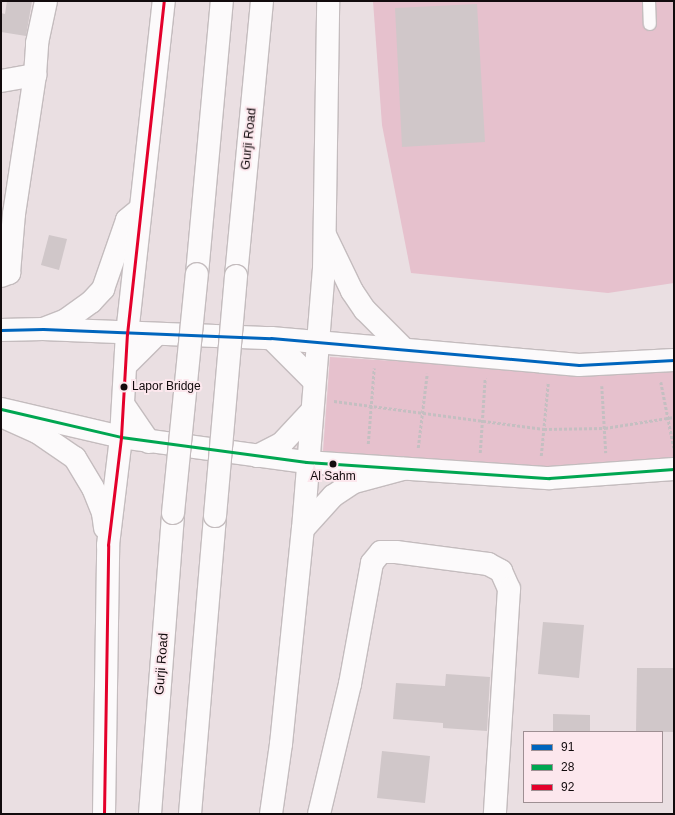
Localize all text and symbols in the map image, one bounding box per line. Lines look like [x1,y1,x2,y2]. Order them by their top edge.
street label: Gurji Road [238,107,260,171]
place label: Lapor Bridge [132,380,201,394]
marker: Lapor Bridge [119,382,129,392]
marker: Al Sahm [328,459,338,469]
place label: Al Sahm [310,470,356,484]
street label: Gurji Road [152,632,172,696]
legend [523,731,663,803]
text: 91 [561,740,574,754]
text: 28 [561,760,574,774]
text: 92 [561,780,574,794]

